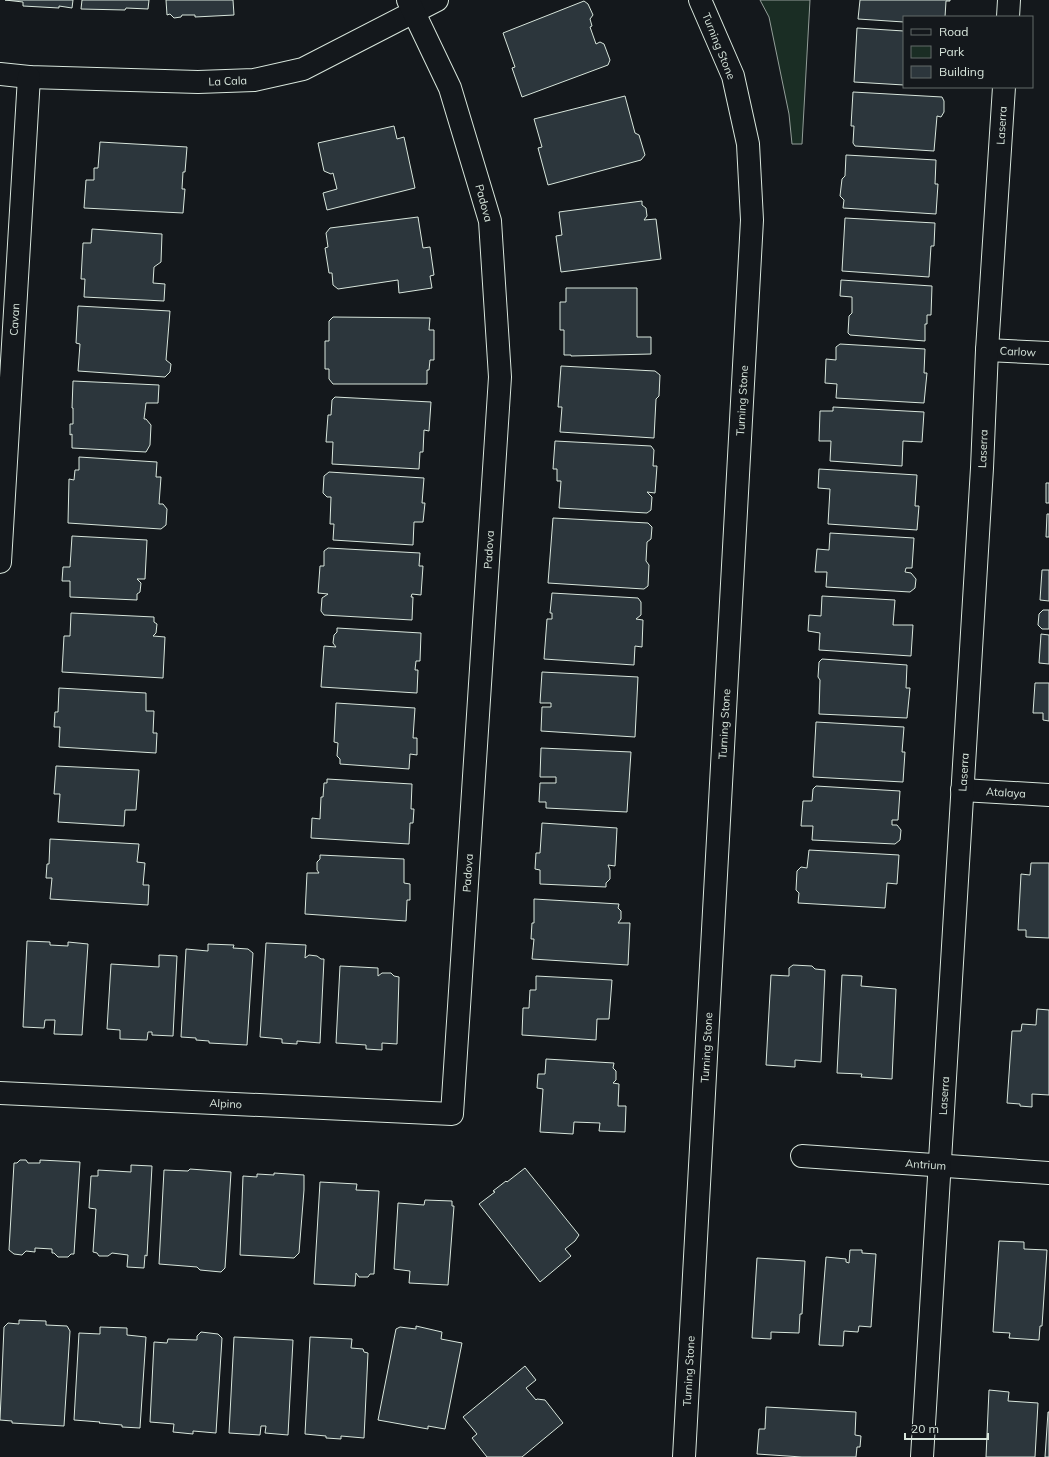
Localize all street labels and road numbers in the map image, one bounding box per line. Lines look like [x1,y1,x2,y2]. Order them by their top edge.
street label: Turning Stone [699,11,739,81]
street label: La Cala [208,73,247,89]
street label: Laserra [993,106,1010,145]
street label: Padova [472,183,496,223]
street label: Cavan [7,303,22,336]
street label: Carlow [999,344,1037,359]
street label: Turning Stone [733,365,751,436]
street label: Laserra [975,429,991,468]
street label: Padova [481,530,497,569]
street label: Turning Stone [715,688,733,760]
street label: Laserra [955,753,972,792]
street label: Atalaya [986,784,1026,801]
street label: Padova [459,853,476,893]
street label: Turning Stone [698,1012,715,1083]
street label: Laserra [936,1076,952,1115]
street label: Alpino [209,1096,242,1111]
street label: Antrium [905,1156,947,1173]
street label: Turning Stone [680,1335,698,1407]

